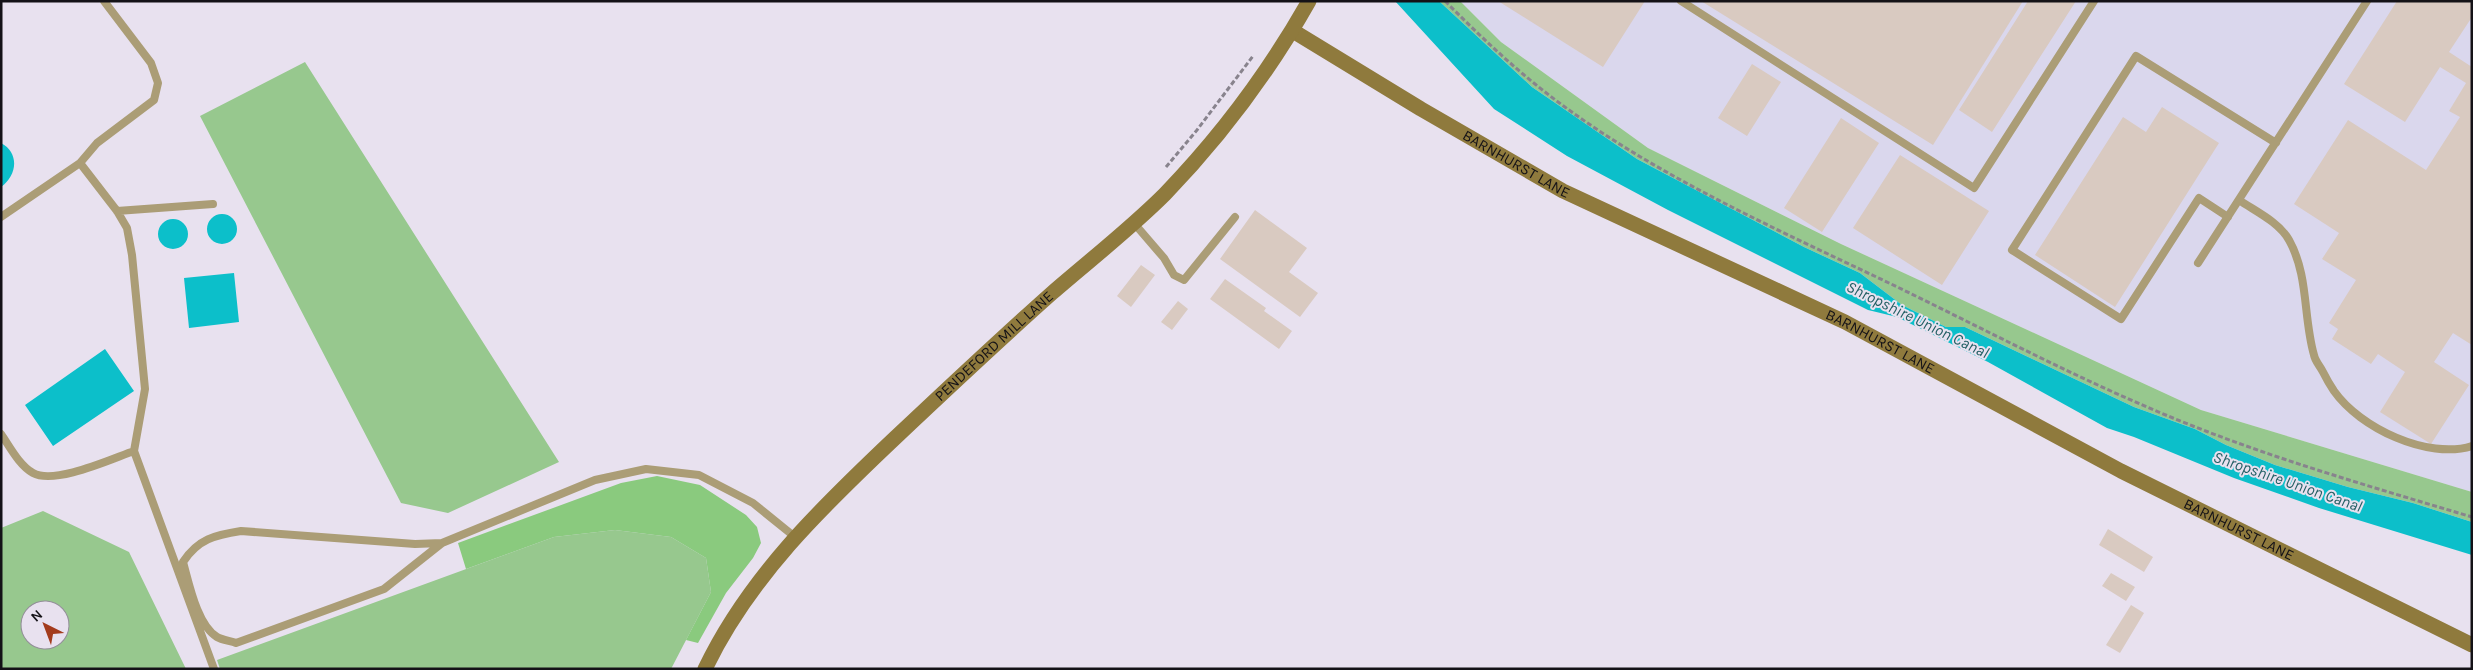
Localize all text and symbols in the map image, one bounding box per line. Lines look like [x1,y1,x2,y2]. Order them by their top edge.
street label: BARNHURST LANE [1459,126,1573,202]
water label: Shropshire Union Canal [1843,277,1992,362]
street label: PENDEFORD MILL LANE [931,287,1057,405]
street label: BARNHURST LANE [1823,305,1938,378]
water label: Shropshire Union Canal [2211,447,2365,516]
street label: BARNHURST LANE [2181,495,2297,564]
north arrow [20,600,70,650]
text: N [27,606,46,625]

